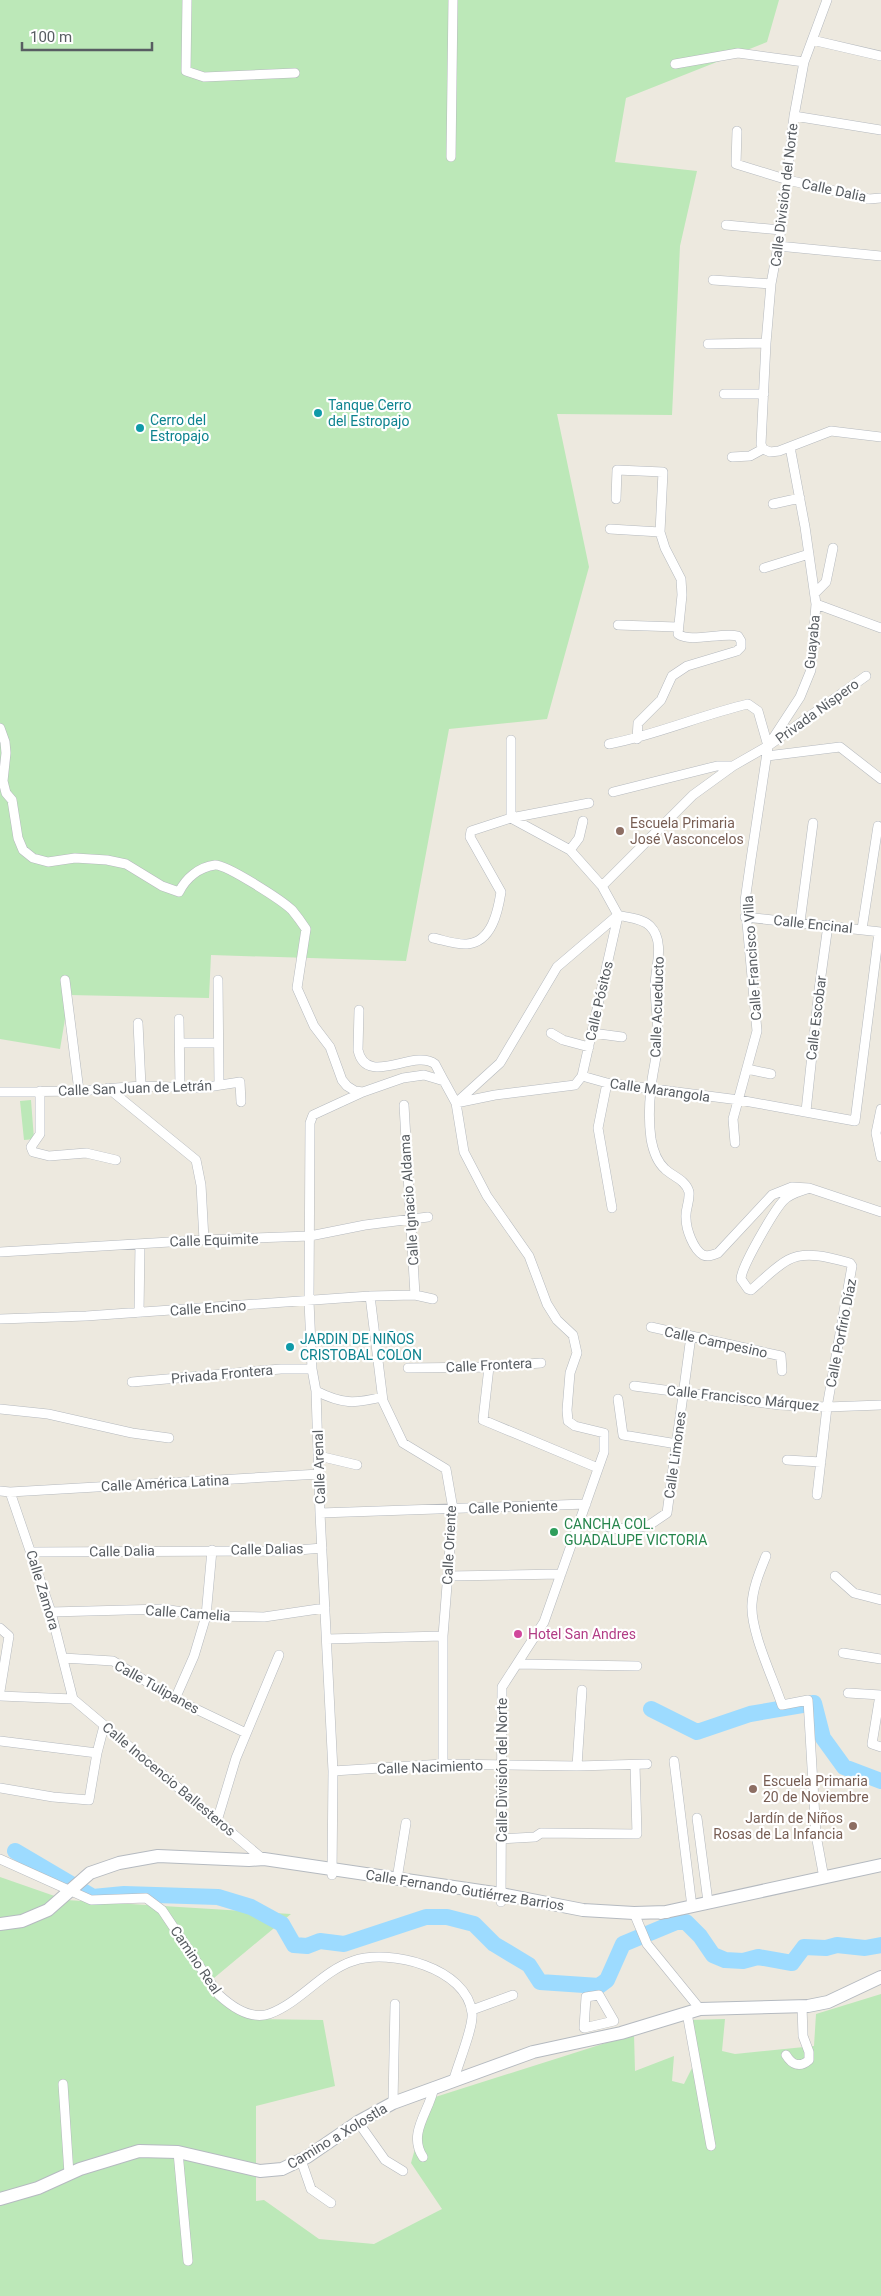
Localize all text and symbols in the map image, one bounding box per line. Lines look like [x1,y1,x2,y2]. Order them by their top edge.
scale bar [22,20,152,52]
text: 100 m [30,28,72,46]
street label: Calle División del Norte [767,122,801,268]
street label: Calle Dalia [800,175,868,205]
place label: Tanque Cerro del Estropajo [328,397,411,429]
marker: Tanque Cerro del Estropajo [312,407,324,419]
place label: Cerro del Estropajo [150,412,209,444]
marker: Cerro del Estropajo [134,422,146,434]
street label: Guayaba [801,614,823,670]
street label: Privada Níspero [772,675,862,747]
place label: Escuela Primaria José Vasconcelos [630,815,744,847]
marker: Escuela Primaria José Vasconcelos [614,825,626,837]
street label: Calle Francisco Villa [740,895,764,1021]
street label: Calle Encinal [773,912,853,936]
street label: Calle Acueducto [647,956,667,1058]
street label: Calle Pósitos [582,960,616,1042]
street label: Calle Escobar [803,975,829,1061]
street label: Calle Marangola [609,1075,711,1105]
street label: Calle San Juan de Letrán [58,1077,212,1099]
street label: Calle Ignacio Aldama [396,1134,422,1266]
street label: Calle Equimite [169,1230,259,1250]
street label: Calle Porfirio Díaz [823,1277,859,1389]
street label: Calle Encino [169,1297,247,1319]
street label: Calle Campesino [663,1323,769,1361]
place label: JARDIN DE NIÑOS CRISTOBAL COLON [300,1330,422,1363]
marker: JARDIN DE NIÑOS CRISTOBAL COLON [284,1341,296,1353]
street label: Calle Frontera [445,1355,533,1375]
street label: Privada Frontera [170,1362,274,1386]
street label: Calle Francisco Márquez [666,1382,820,1414]
street label: Calle Limones [661,1410,689,1500]
street label: Calle Arenal [310,1430,328,1504]
street label: Calle América Latina [101,1472,229,1494]
street label: Calle Poniente [468,1497,558,1517]
street label: Calle Oriente [439,1505,459,1585]
place label: CANCHA COL. GUADALUPE VICTORIA [564,1516,707,1548]
marker: CANCHA COL. GUADALUPE VICTORIA [548,1526,560,1538]
street label: Calle Dalias [230,1540,304,1558]
street label: Calle Dalia [89,1542,155,1560]
street label: Calle Zamora [23,1548,63,1632]
street label: Calle Camelia [145,1602,231,1624]
place label: Hotel San Andres [528,1626,636,1642]
marker: Hotel San Andres [512,1628,524,1640]
street label: Calle Tulipanes [112,1657,202,1717]
street label: Calle División del Norte [494,1698,510,1842]
street label: Calle Inocencio Ballesteros [99,1719,239,1839]
street label: Calle Nacimiento [377,1757,483,1777]
place label: Escuela Primaria 20 de Noviembre [763,1773,869,1805]
marker: Escuela Primaria 20 de Noviembre [747,1783,759,1795]
place label: Jardín de Niños Rosas de La Infancia [713,1810,843,1842]
marker: Jardín de Niños Rosas de La Infancia [847,1820,859,1832]
street label: Calle Fernando Gutiérrez Barrios [365,1866,565,1914]
street label: Camino Real [167,1923,225,1997]
street label: Camino a Xolostla [284,2100,390,2172]

